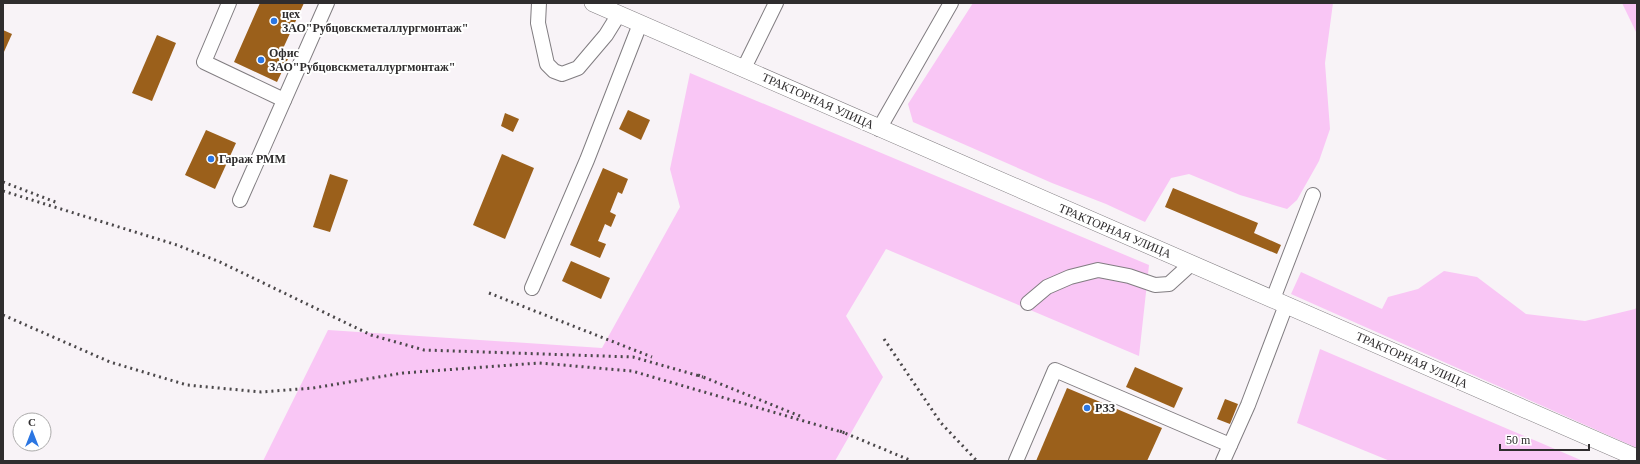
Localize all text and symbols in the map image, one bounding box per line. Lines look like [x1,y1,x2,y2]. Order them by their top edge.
place label: цех ЗАО"Рубцовскметаллургмонтаж" [282,7,468,35]
marker: цех ЗАО"Рубцовскметаллургмонтаж" [269,16,279,26]
place label: Офис ЗАО"Рубцовскметаллургмонтаж" [269,46,455,74]
marker: Офис ЗАО"Рубцовскметаллургмонтаж" [256,55,266,65]
street label: ТРАКТОРНАЯ УЛИЦА [760,70,877,132]
place label: Гараж РММ [219,152,286,166]
marker: Гараж РММ [206,154,216,164]
street label: ТРАКТОРНАЯ УЛИЦА [1056,201,1174,261]
street label: ТРАКТОРНАЯ УЛИЦА [1354,329,1471,391]
place label: РЗЗ [1095,401,1115,415]
marker: РЗЗ [1082,403,1092,413]
north arrow [12,412,52,452]
text: С [28,416,36,428]
scale bar [1500,426,1589,452]
text: 50 m [1506,433,1531,447]

